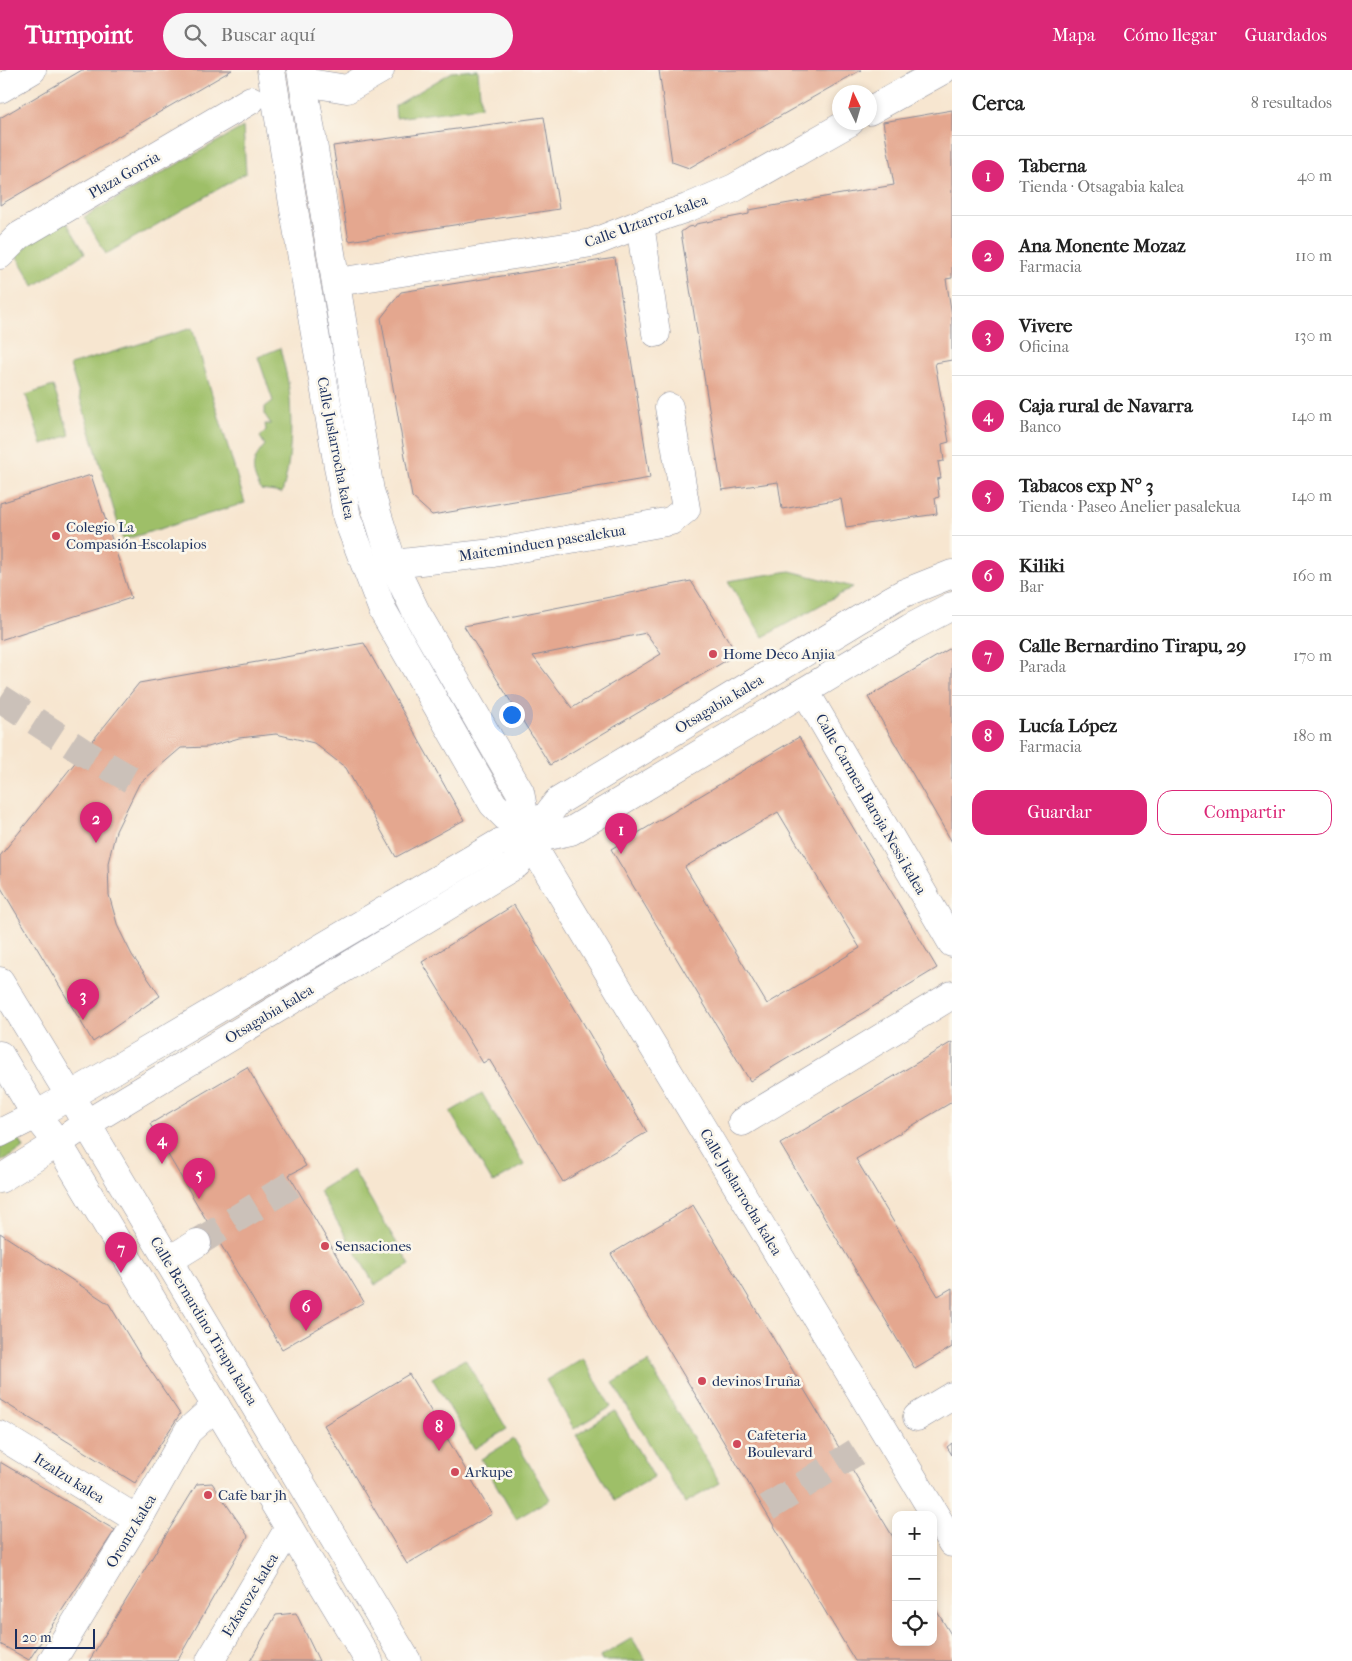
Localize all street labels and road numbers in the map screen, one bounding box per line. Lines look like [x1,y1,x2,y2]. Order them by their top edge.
street label: Plaza Gorria [85,147,164,203]
street label: Calle Uztarroz kalea [582,190,711,252]
street label: Calle Juslarrocha kalea [313,375,359,522]
street label: Maiteminduen pasealekua [457,521,628,565]
street label: Otsagabia kalea [671,670,767,737]
street label: Calle Carmen Baroja Nessi kalea [812,710,931,899]
street label: Otsagabia kalea [221,980,317,1047]
street label: Calle Juslarrocha kalea [696,1125,787,1260]
street label: Calle Bernardino Tirapu kalea [146,1233,262,1410]
street label: Itzalzu kalea [30,1449,109,1507]
street label: Orontz kalea [102,1490,161,1571]
street label: Ezkaroze kalea [218,1549,283,1640]

